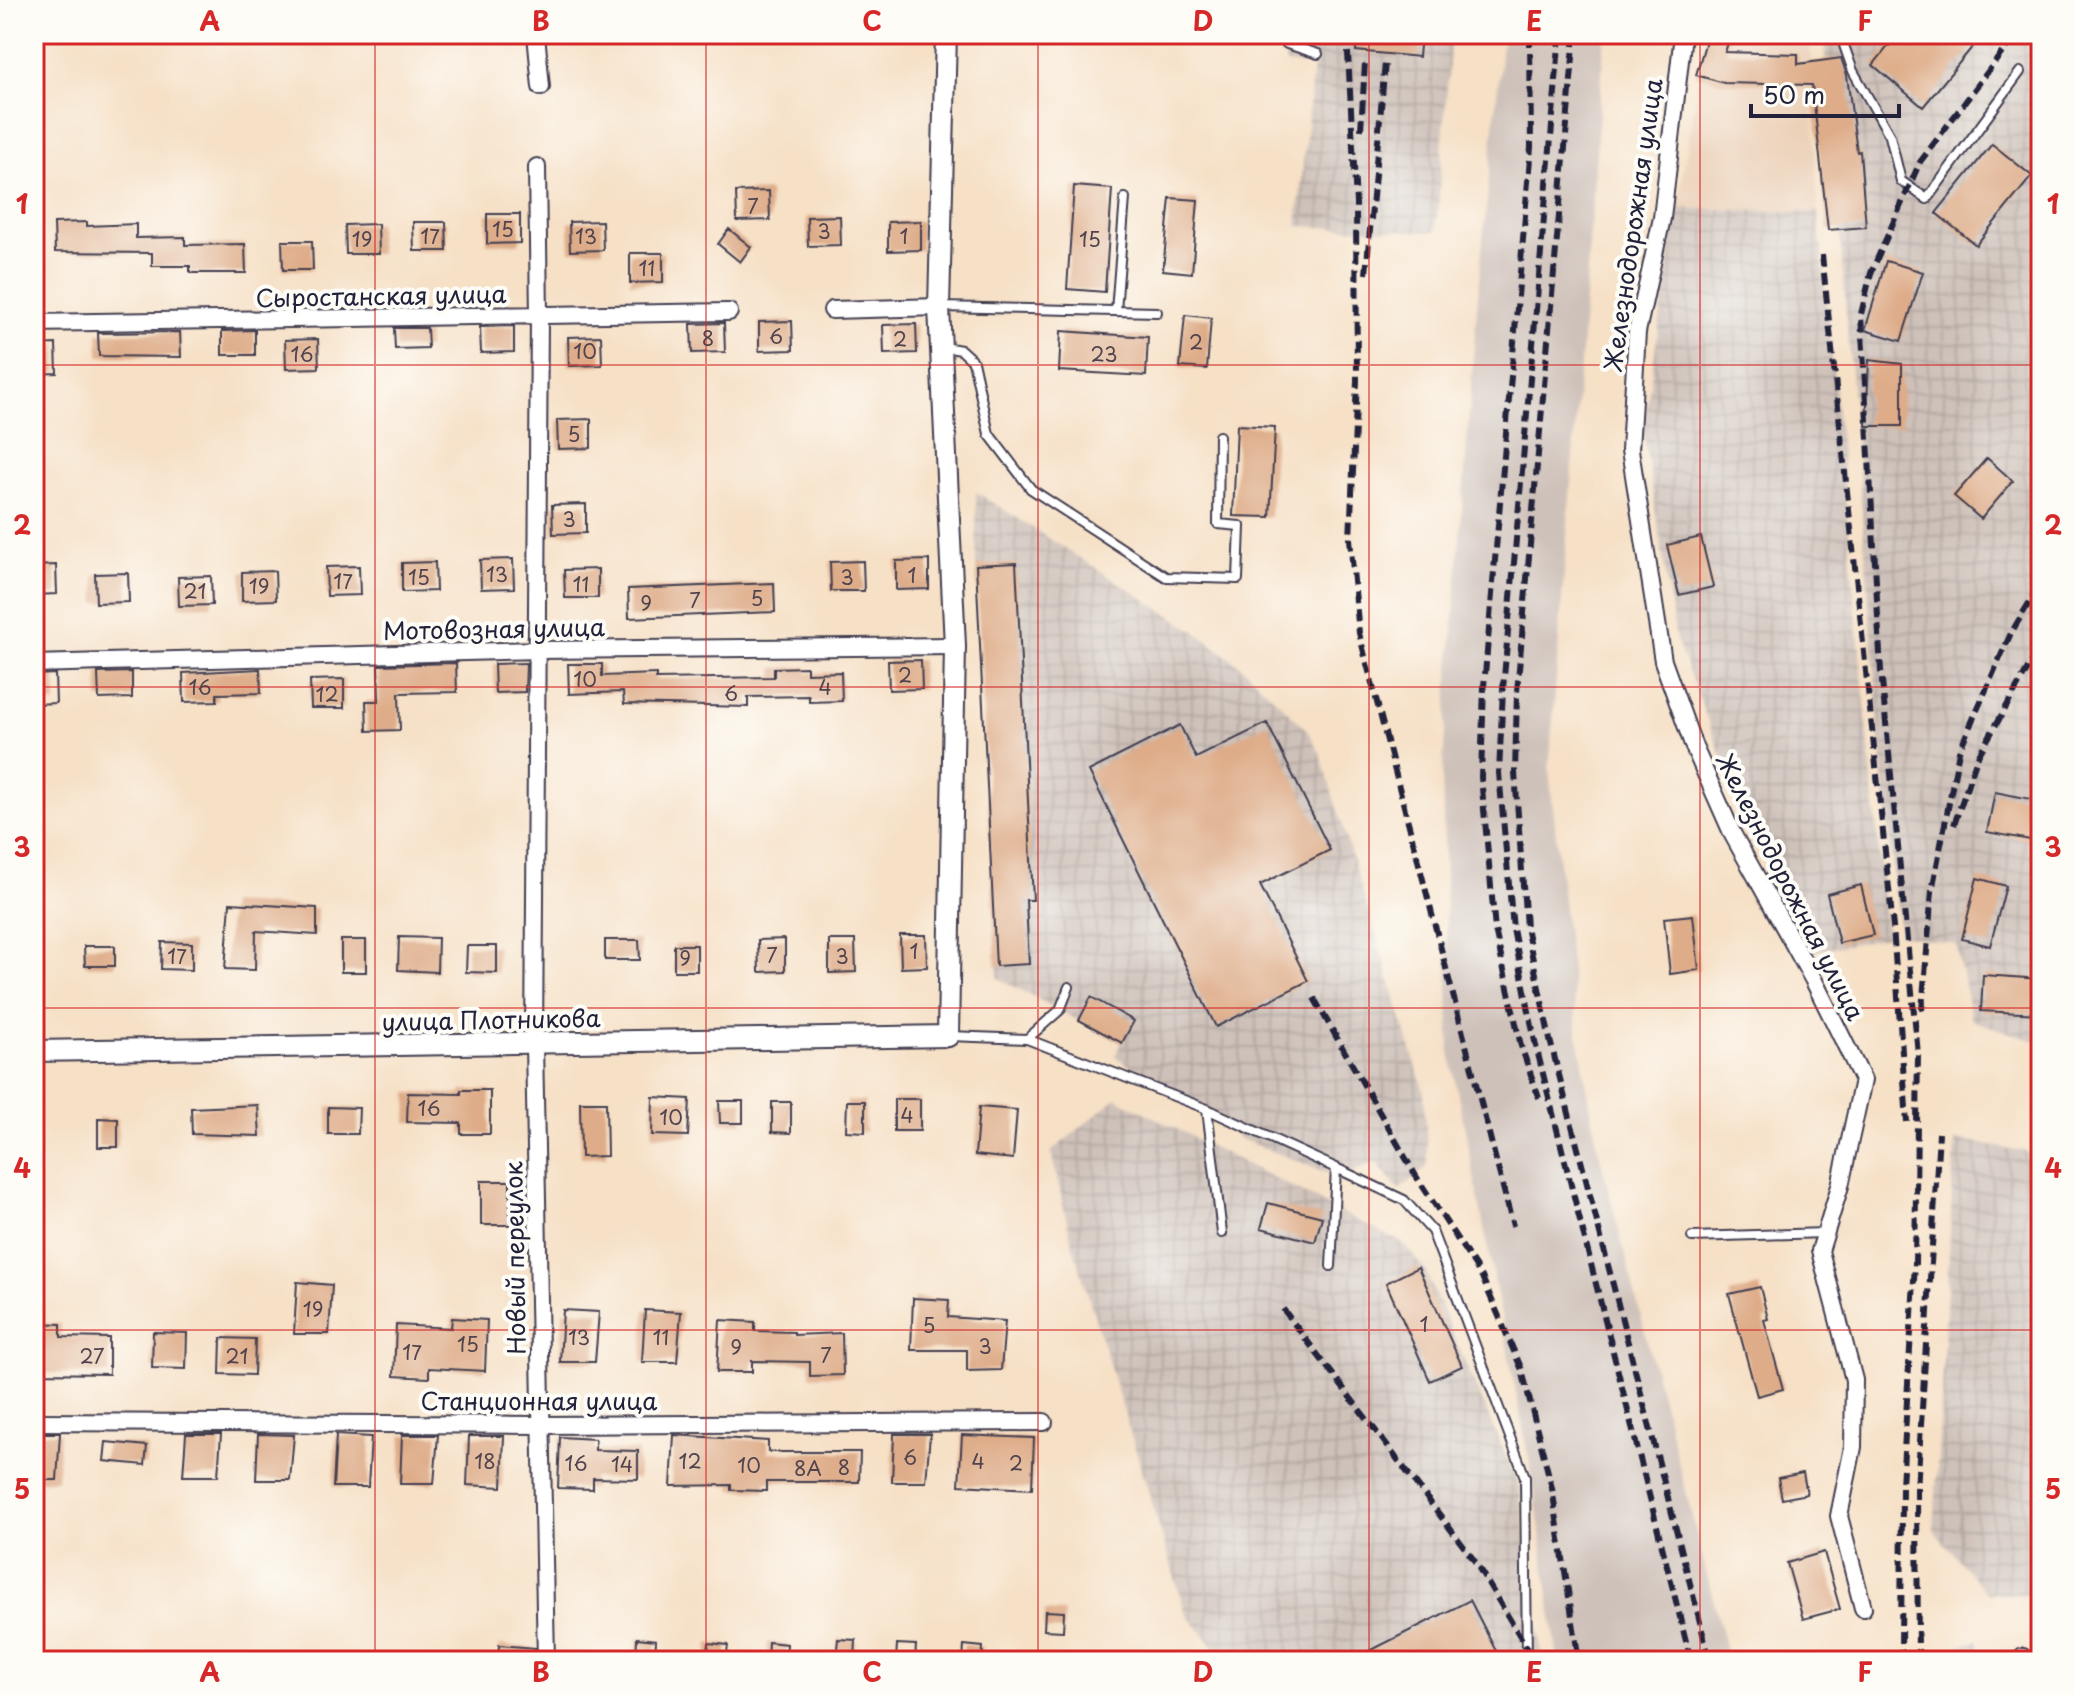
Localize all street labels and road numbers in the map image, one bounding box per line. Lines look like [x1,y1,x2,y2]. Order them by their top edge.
street label: Железнодорожная улица [1594,76,1670,374]
street label: Сыростанская улица [255,275,507,315]
street label: Мотовозная улица [383,608,605,648]
street label: Железнодорожная улица [1708,746,1874,1026]
street label: улица Плотникова [381,999,601,1039]
street label: Новый переулок [494,1160,534,1355]
street label: Станционная улица [421,1382,657,1418]

